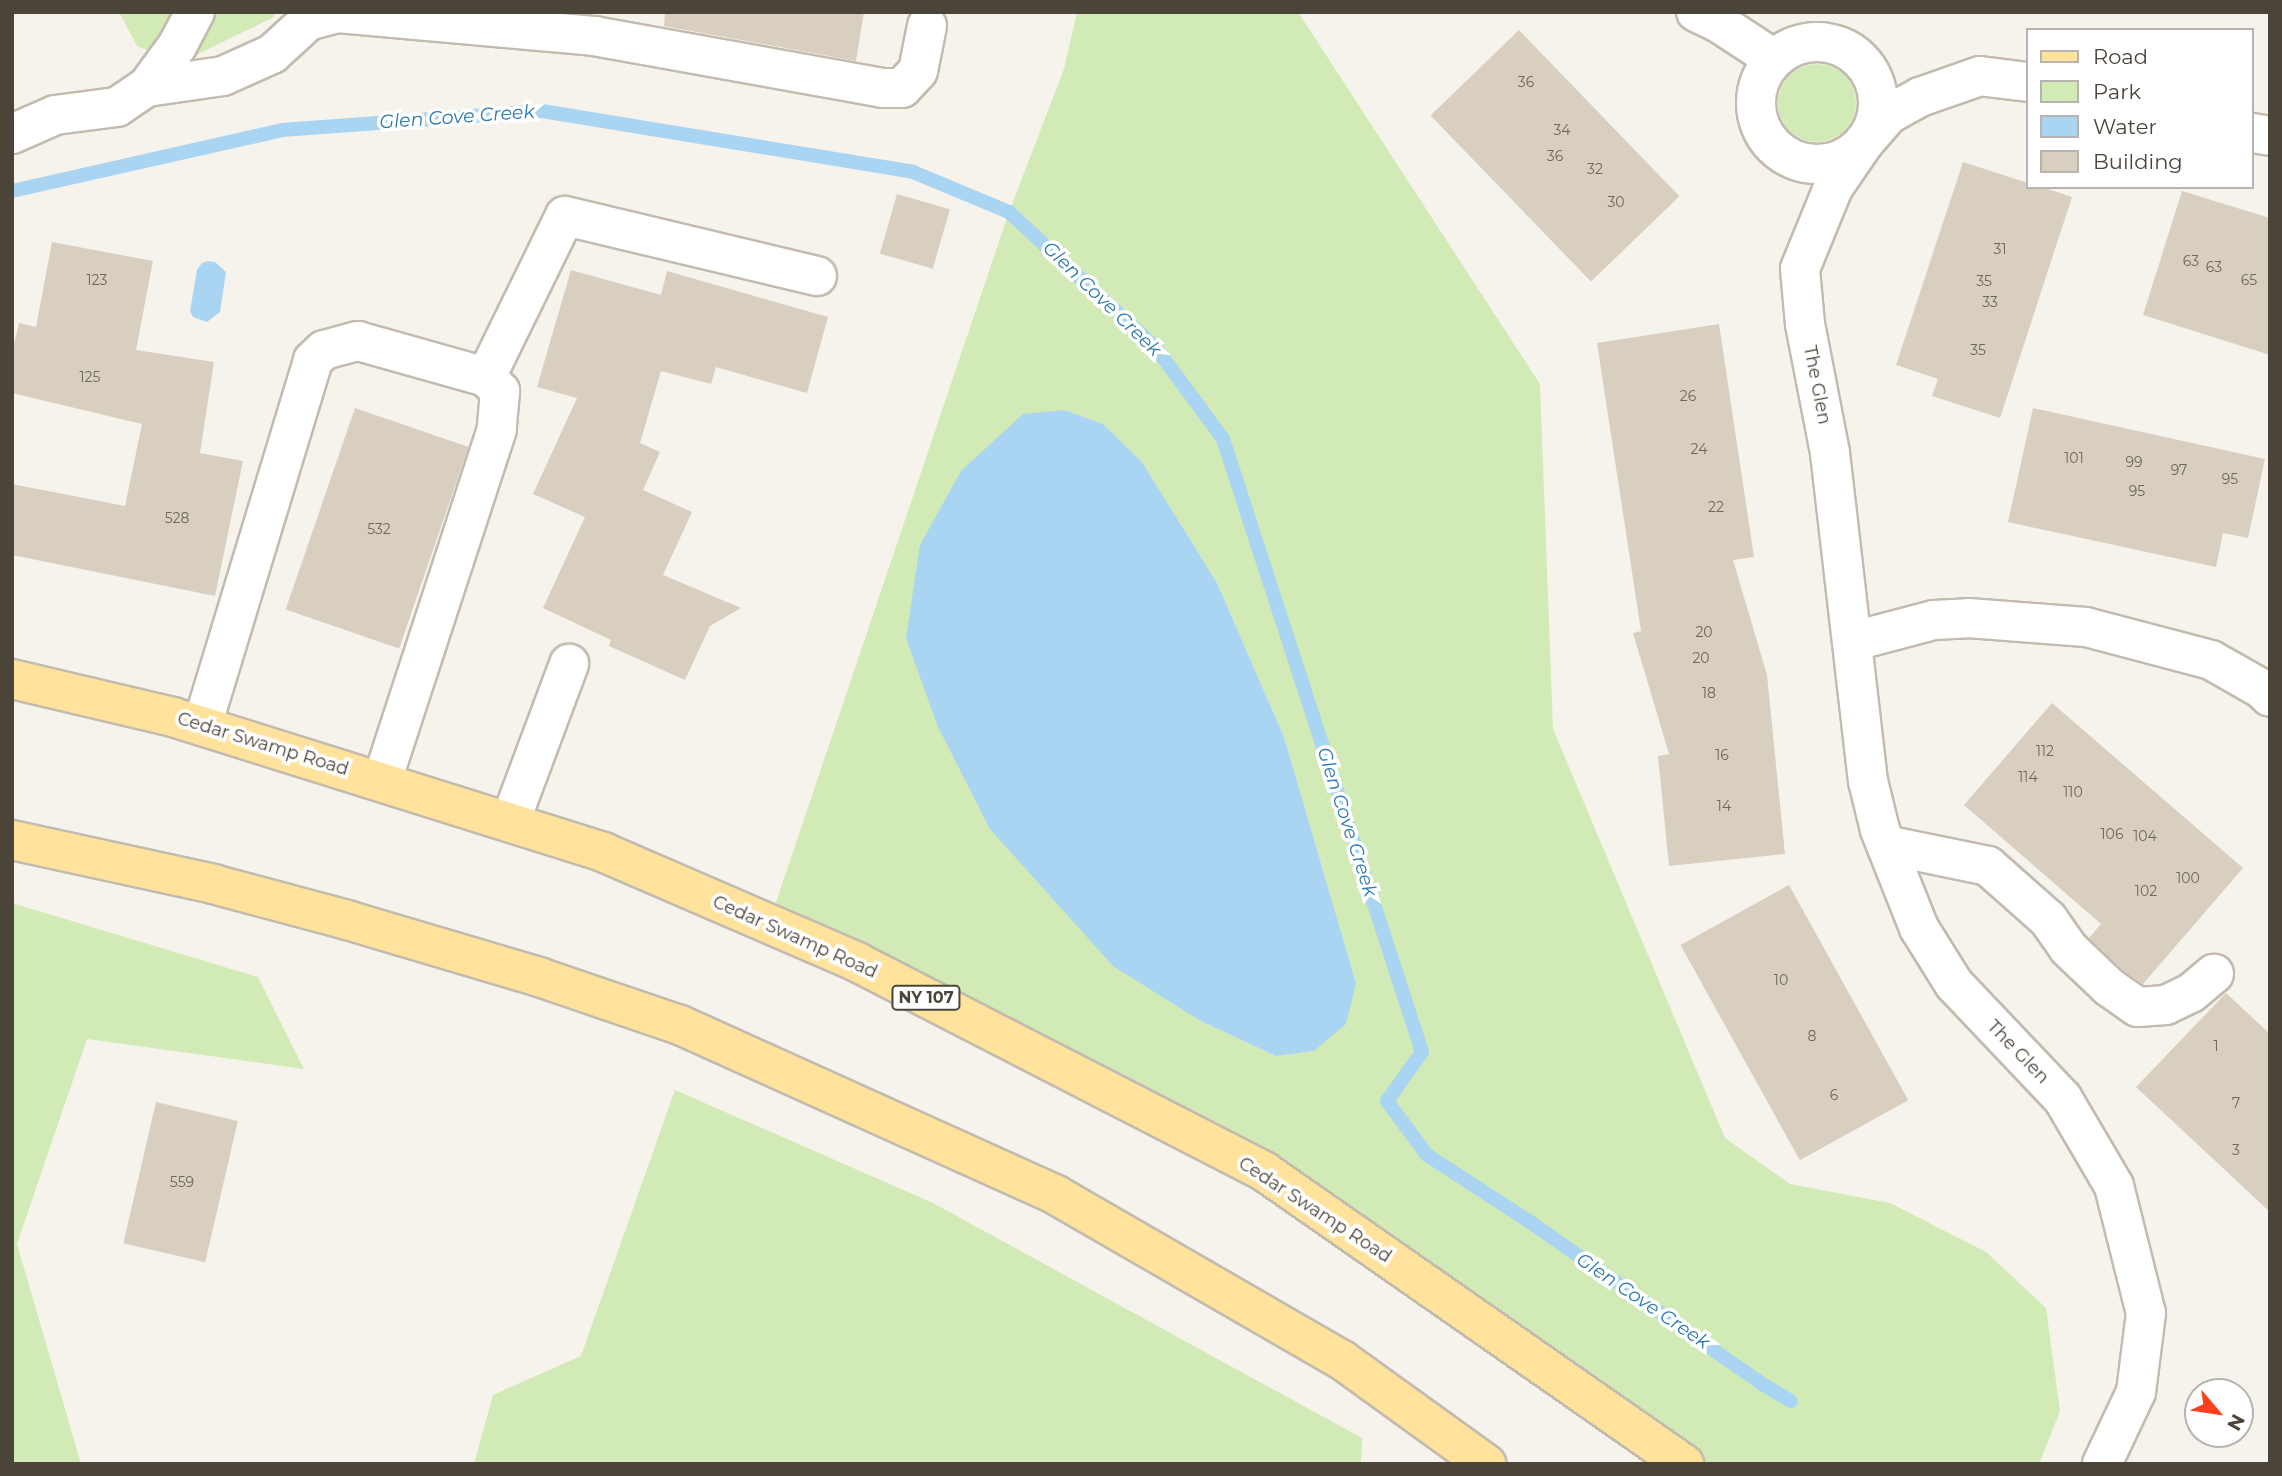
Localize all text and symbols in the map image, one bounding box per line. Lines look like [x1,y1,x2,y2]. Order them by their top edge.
legend [2026,28,2254,189]
text: Road [2093,44,2148,69]
house number: 36 [1518,74,1534,90]
text: Park [2093,79,2141,104]
water label: Glen Cove Creek [379,100,535,134]
text: Water [2093,114,2157,139]
house number: 34 [1553,122,1571,138]
house number: 36 [1547,148,1563,164]
text: Building [2093,149,2183,174]
house number: 32 [1587,161,1603,177]
house number: 30 [1607,194,1625,210]
water label: Glen Cove Creek [1038,237,1166,361]
house number: 31 [1994,241,2006,257]
house number: 63 [2183,253,2199,269]
house number: 63 [2206,259,2222,275]
house number: 123 [87,272,107,288]
house number: 65 [2241,272,2257,288]
house number: 35 [1976,273,1992,289]
house number: 33 [1982,294,1998,310]
house number: 35 [1970,342,1986,358]
street label: The Glen [1799,344,1835,426]
house number: 125 [80,369,100,385]
house number: 26 [1680,388,1696,404]
house number: 24 [1691,441,1707,457]
house number: 101 [2064,450,2084,466]
house number: 99 [2125,454,2143,470]
house number: 97 [2171,462,2187,478]
house number: 95 [2222,471,2238,487]
house number: 95 [2129,483,2145,499]
house number: 22 [1708,499,1724,515]
house number: 528 [165,510,189,526]
house number: 532 [367,521,391,537]
house number: 20 [1695,624,1713,640]
house number: 20 [1692,650,1710,666]
house number: 18 [1702,685,1716,701]
street label: Cedar Swamp Road [175,708,351,780]
house number: 112 [2036,743,2054,759]
water label: Glen Cove Creek [1312,744,1382,900]
house number: 16 [1715,747,1729,763]
house number: 114 [2018,769,2038,785]
house number: 110 [2063,784,2083,800]
house number: 14 [1717,798,1731,814]
house number: 106 [2101,826,2123,842]
house number: 104 [2133,828,2157,844]
house number: 100 [2176,870,2200,886]
house number: 102 [2135,883,2157,899]
street label: Cedar Swamp Road [709,891,881,983]
house number: 10 [1774,972,1788,988]
road number: NY 107 [891,986,961,1010]
street label: The Glen [1982,1016,2054,1088]
house number: 8 [1808,1028,1816,1044]
house number: 1 [2213,1038,2219,1054]
house number: 6 [1830,1087,1838,1103]
house number: 7 [2232,1095,2240,1111]
house number: 3 [2232,1142,2240,1158]
street label: Cedar Swamp Road [1234,1152,1396,1268]
house number: 559 [170,1174,194,1190]
water label: Glen Cove Creek [1572,1248,1714,1354]
north arrow [2184,1378,2254,1448]
text: N [2222,1410,2250,1435]

